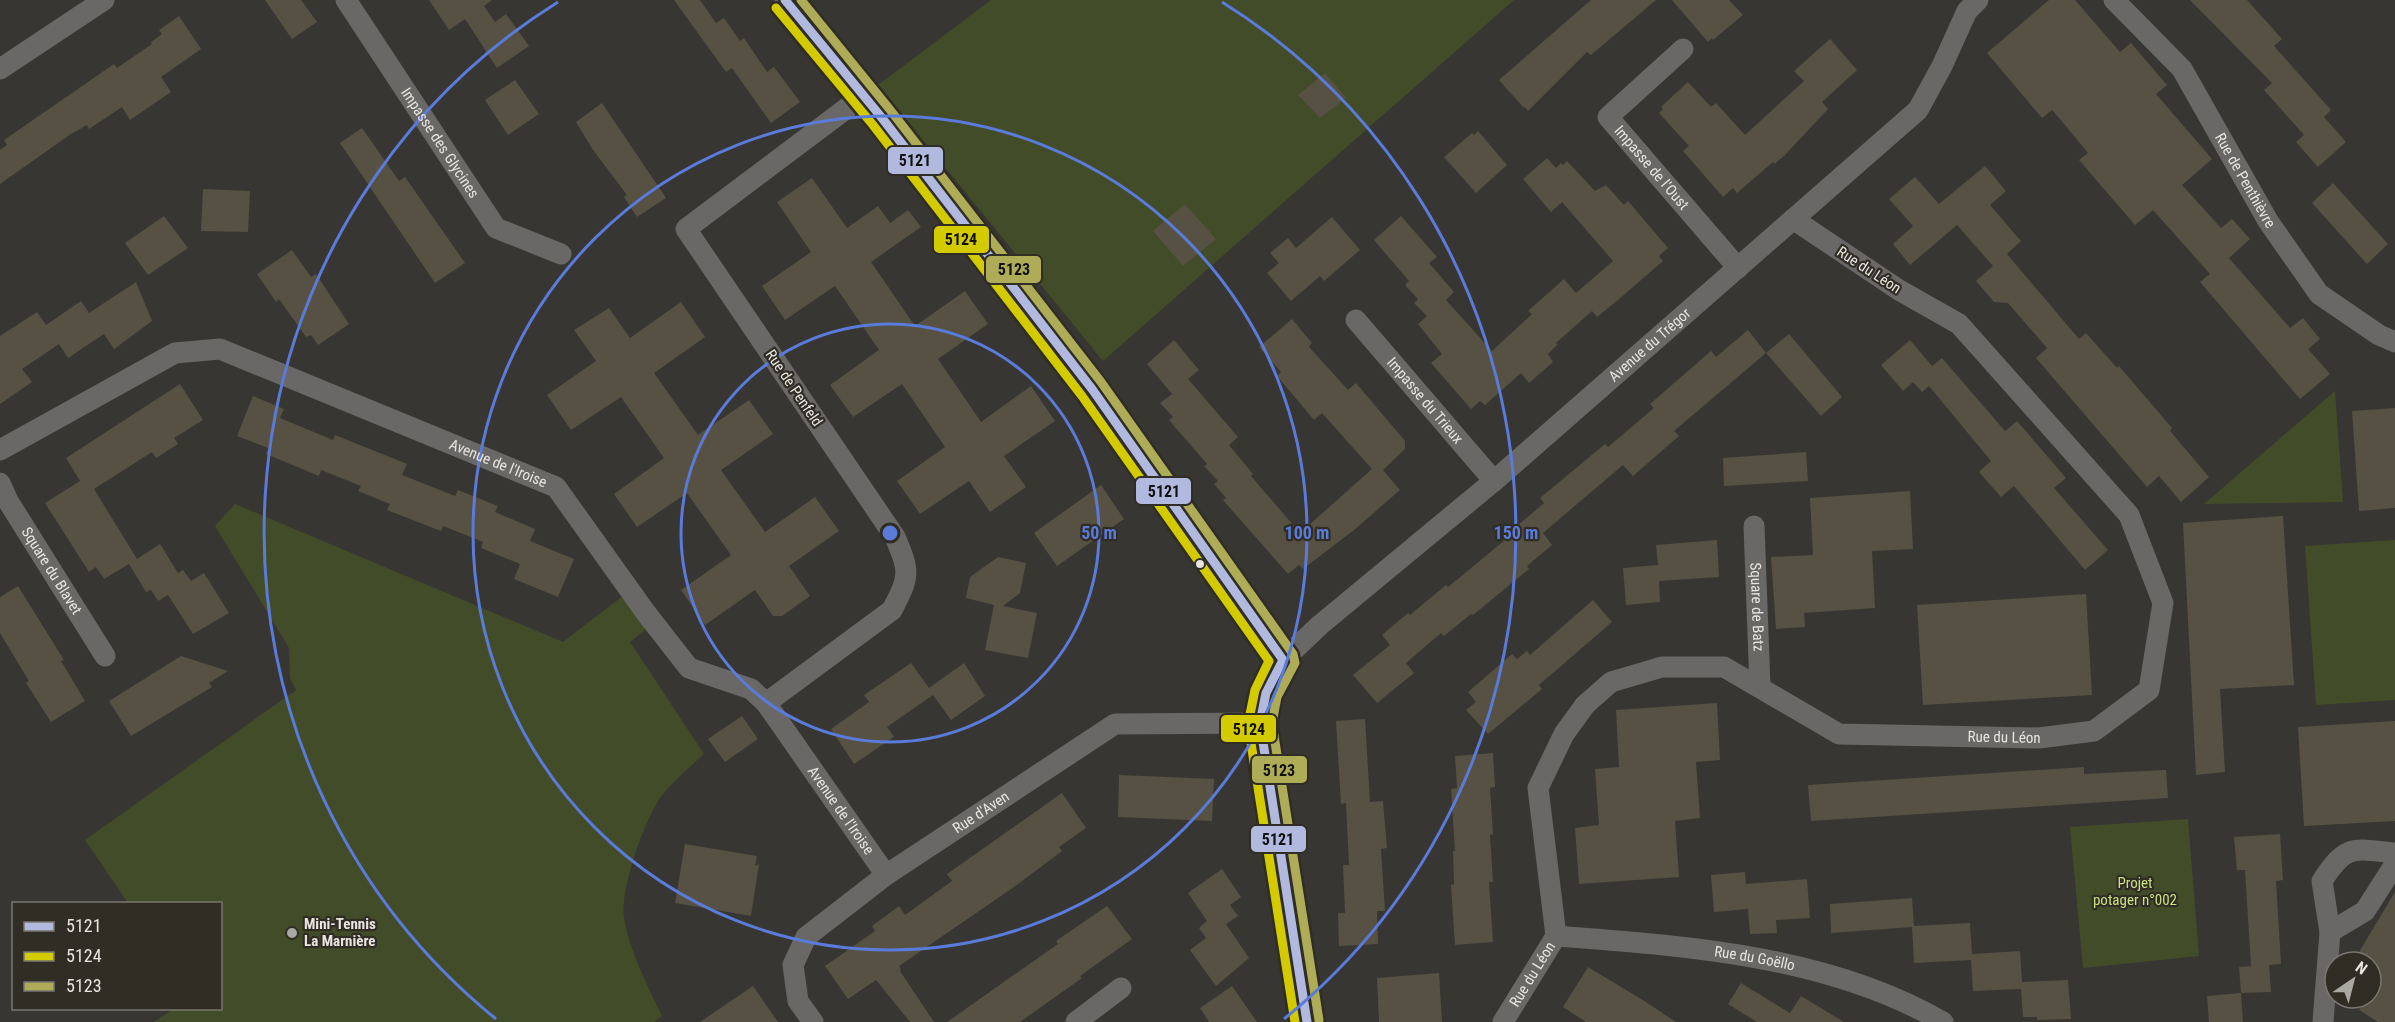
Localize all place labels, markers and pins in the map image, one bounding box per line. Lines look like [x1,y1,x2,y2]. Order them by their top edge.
centre of rings [880,523,900,543]
unlabelled marker [1194,558,1206,570]
place label: Mini-Tennis La Marnière [304,915,376,950]
marker: Mini-Tennis La Marnière [285,926,299,940]

